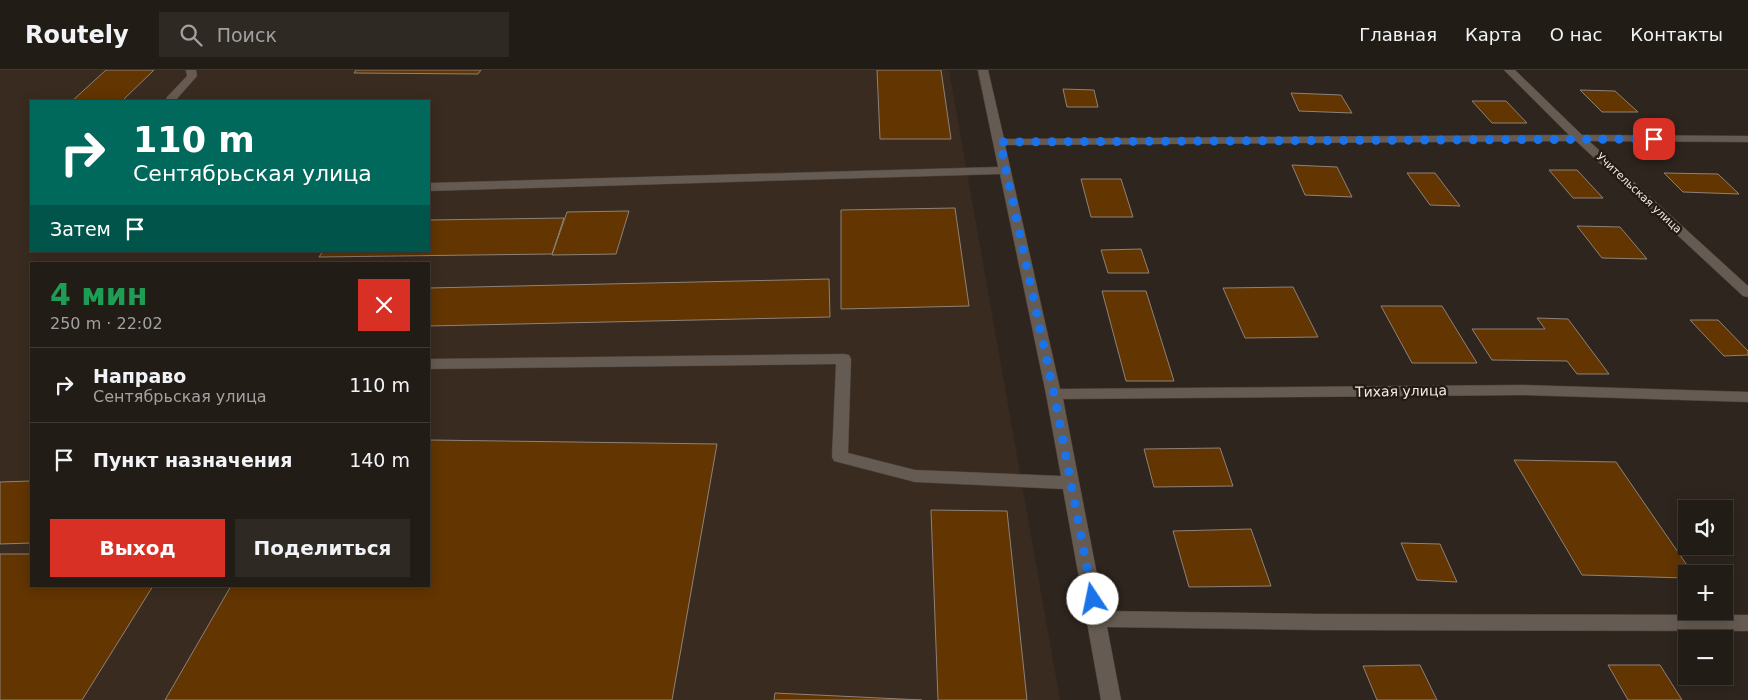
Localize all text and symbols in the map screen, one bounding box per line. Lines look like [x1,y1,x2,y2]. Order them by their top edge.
search box [159,12,509,57]
text: Routely [25,21,129,49]
icon: search [177,21,205,49]
text: Поиск [217,24,277,46]
text: Главная [1359,24,1437,45]
text: Карта [1465,24,1522,45]
text: О нас [1550,24,1602,45]
text: Контакты [1630,24,1723,45]
pin [1633,118,1675,160]
icon: right [50,120,115,185]
text: 110 m [133,120,255,160]
icon: arrive [1640,125,1668,153]
street label: Учительская улица [1594,150,1684,236]
text: Сентябрьская улица [133,161,372,186]
icon: arrive [121,215,149,243]
text: Затем [50,218,111,240]
text: 4 мин [50,277,148,312]
button: close [358,279,410,331]
text: 250 m · 22:02 [50,314,163,333]
text: Направо [93,365,186,387]
icon: right [50,371,78,399]
text: 110 m [349,374,410,396]
street label: Тихая улица [1354,382,1447,400]
text: Сентябрьская улица [93,387,267,406]
icon: arrive [50,446,78,474]
text: Пункт назначения [93,449,292,471]
text: 140 m [349,449,410,471]
map controls [1678,500,1733,685]
button: sound [1678,500,1733,555]
button: Выход [50,519,225,577]
button: Поделиться [235,519,410,577]
button: + [1678,565,1733,620]
position arrow [1066,572,1118,624]
button: − [1678,630,1733,685]

